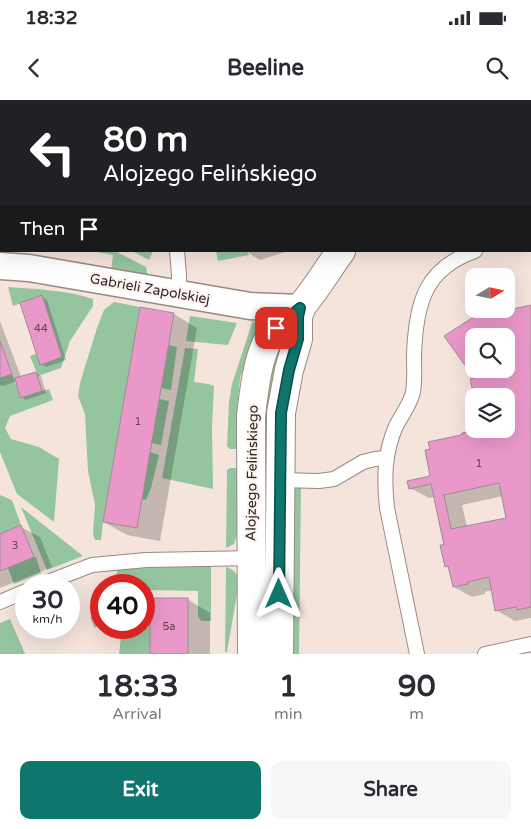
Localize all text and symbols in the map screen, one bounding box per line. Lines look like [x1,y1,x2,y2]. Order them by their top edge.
text: 18:32 [25,7,78,29]
icon: back [20,54,48,82]
icon: search [483,54,511,82]
text: Beeline [227,55,304,81]
text: 80 m [103,119,188,161]
icon: left [20,120,85,185]
text: Alojzego Felińskiego [103,161,317,187]
icon: arrive [75,215,103,243]
text: Then [20,218,65,240]
north arrow [465,268,515,318]
map controls [465,268,515,438]
street label: Gabrieli Zapolskiej [89,270,211,308]
pin [255,307,297,349]
icon: arrive [262,314,290,342]
house number: 44 [34,322,48,335]
button: search [465,328,515,378]
button: layers [465,388,515,438]
street label: Alojzego Felińskiego [242,405,262,541]
house number: 1 [135,415,141,428]
house number: 1 [476,457,482,470]
house number: 3 [12,539,19,552]
position arrow [252,567,304,619]
speed limit sign: 40 [90,574,155,639]
text: 30 [32,585,63,615]
text: km/h [32,612,63,626]
house number: 5a [162,620,176,633]
text: 18:33 [95,668,179,705]
text: 1 [279,668,298,705]
text: 90 [398,668,436,705]
text: Arrival [112,704,162,724]
text: min [274,704,302,724]
text: m [409,704,424,724]
button: Exit [20,761,261,819]
button: Share [271,761,511,819]

